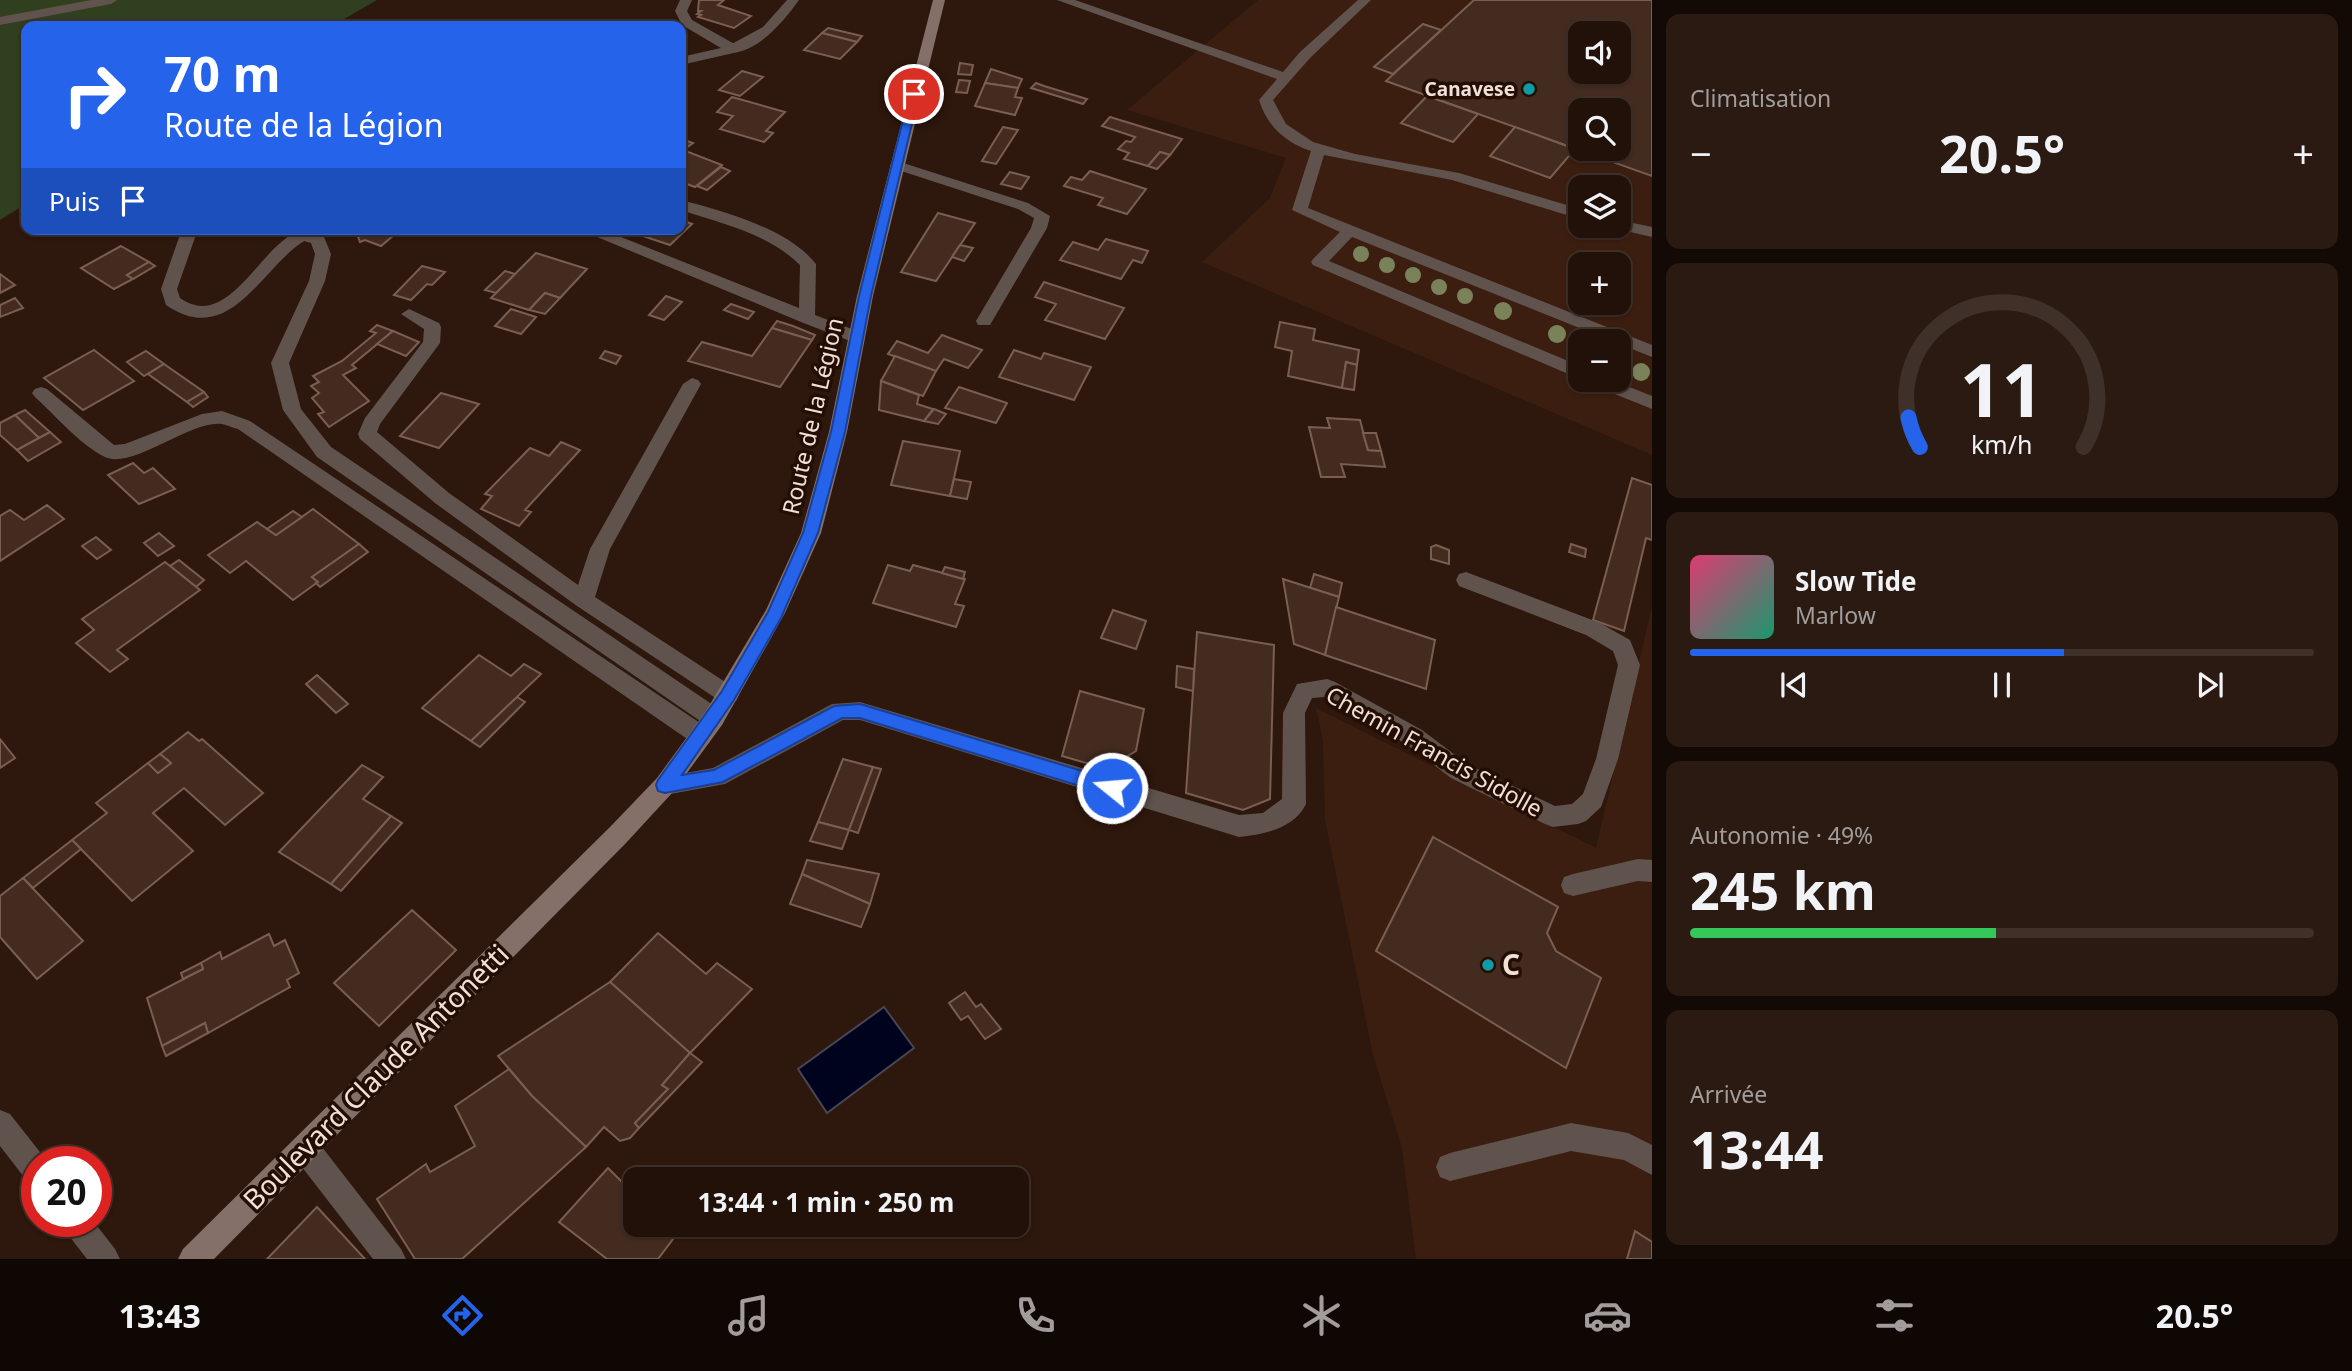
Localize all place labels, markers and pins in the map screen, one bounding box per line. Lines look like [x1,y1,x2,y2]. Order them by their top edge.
pin [884,64,944,124]
place label: Canavese [1425,76,1515,102]
marker: Canavese [1521,81,1537,97]
place label: C [1502,945,1520,983]
marker: C [1480,957,1496,973]

